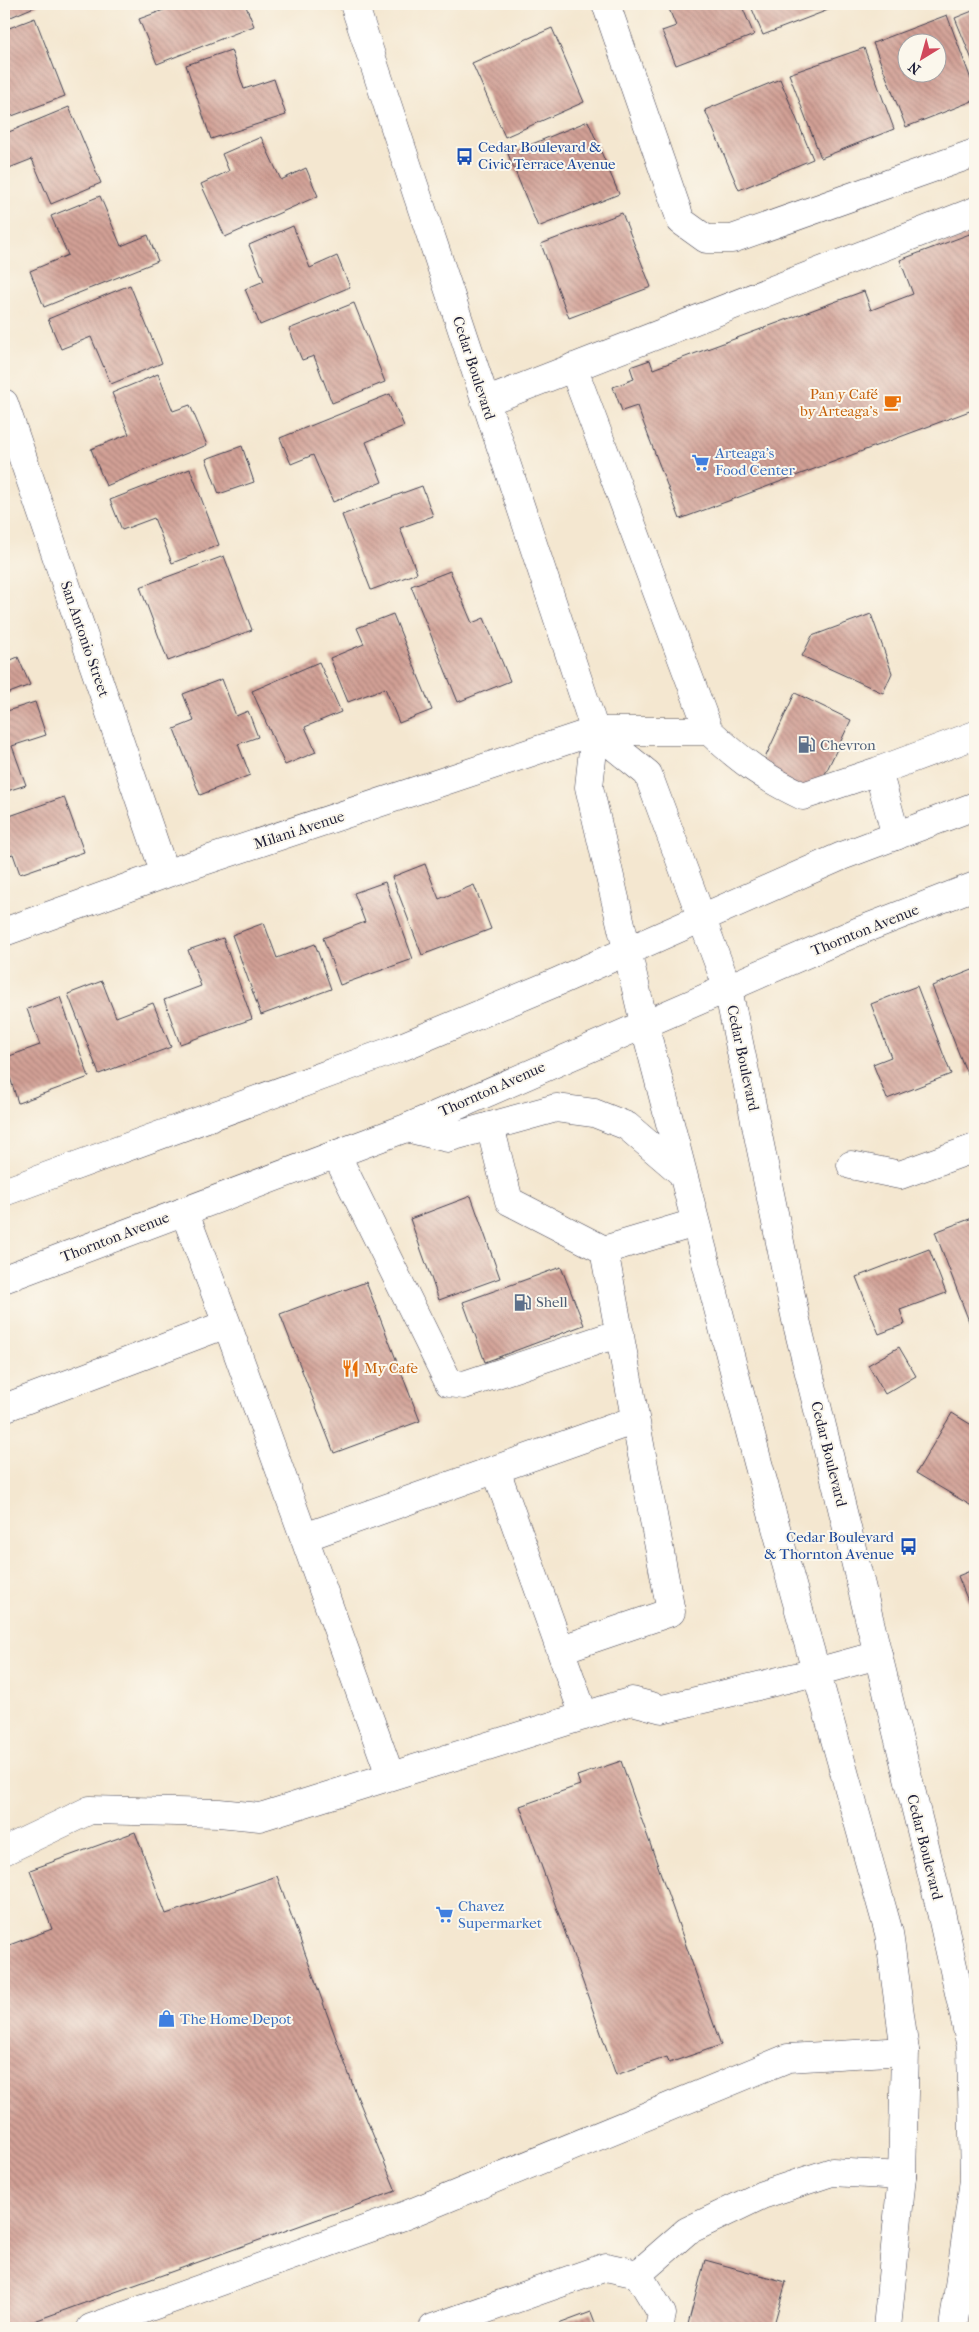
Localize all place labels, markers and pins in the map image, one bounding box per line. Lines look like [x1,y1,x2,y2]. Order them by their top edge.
place label: Cedar Boulevard & Civic Terrace Avenue [478,138,616,173]
bus stop icon: Cedar Boulevard & Civic Terrace Avenue [454,146,474,166]
place label: Pan y Café by Arteaga's [799,385,879,420]
cafe icon: Pan y Café by Arteaga's [882,393,902,413]
place label: Arteaga's Food Center [714,444,795,479]
supermarket icon: Arteaga's Food Center [691,452,711,472]
fuel station icon: Chevron [796,735,816,755]
place label: Chevron [820,736,876,754]
fuel station icon: Shell [512,1292,532,1312]
place label: Shell [536,1293,568,1311]
restaurant icon: My Cafe [340,1358,360,1378]
place label: My Cafe [364,1359,418,1377]
place label: Cedar Boulevard & Thornton Avenue [764,1528,895,1563]
bus stop icon: Cedar Boulevard & Thornton Avenue [898,1536,918,1556]
place label: Chavez Supermarket [458,1897,543,1932]
supermarket icon: Chavez Supermarket [434,1905,454,1925]
shop icon: The Home Depot [156,2009,176,2029]
place label: The Home Depot [180,2010,292,2028]

